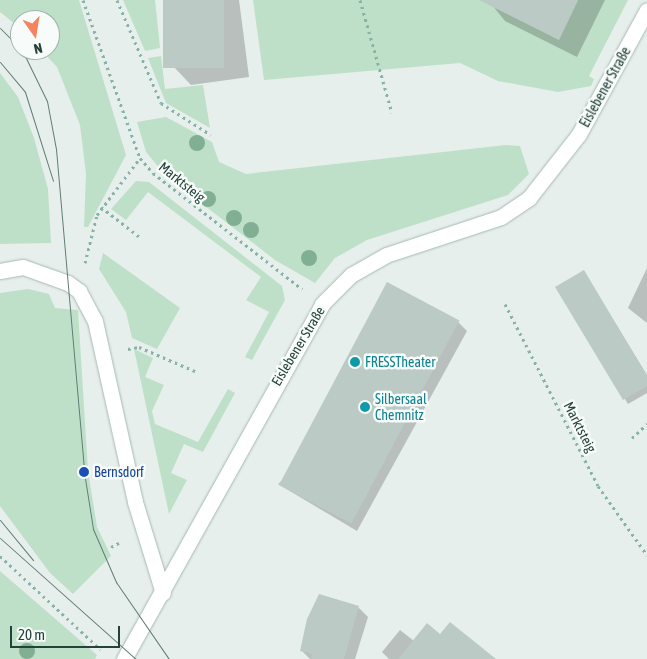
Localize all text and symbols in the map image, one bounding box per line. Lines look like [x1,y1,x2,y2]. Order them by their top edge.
north arrow [10,10,60,60]
text: N [32,40,44,57]
street label: Eislebener Straße [576,44,634,130]
street label: Marktsteig [155,158,209,206]
street label: Eislebener Straße [268,303,328,389]
place label: FRESSTheater [365,354,435,370]
marker: FRESSTheater [349,356,361,368]
place label: Silbersaal Chemnitz [375,391,427,424]
street label: Marktsteig [560,399,600,455]
marker: Silbersaal Chemnitz [359,401,371,413]
place label: Bernsdorf [94,464,144,480]
marker: Bernsdorf [78,466,90,478]
scale bar [12,616,122,648]
text: 20 m [18,626,45,643]

